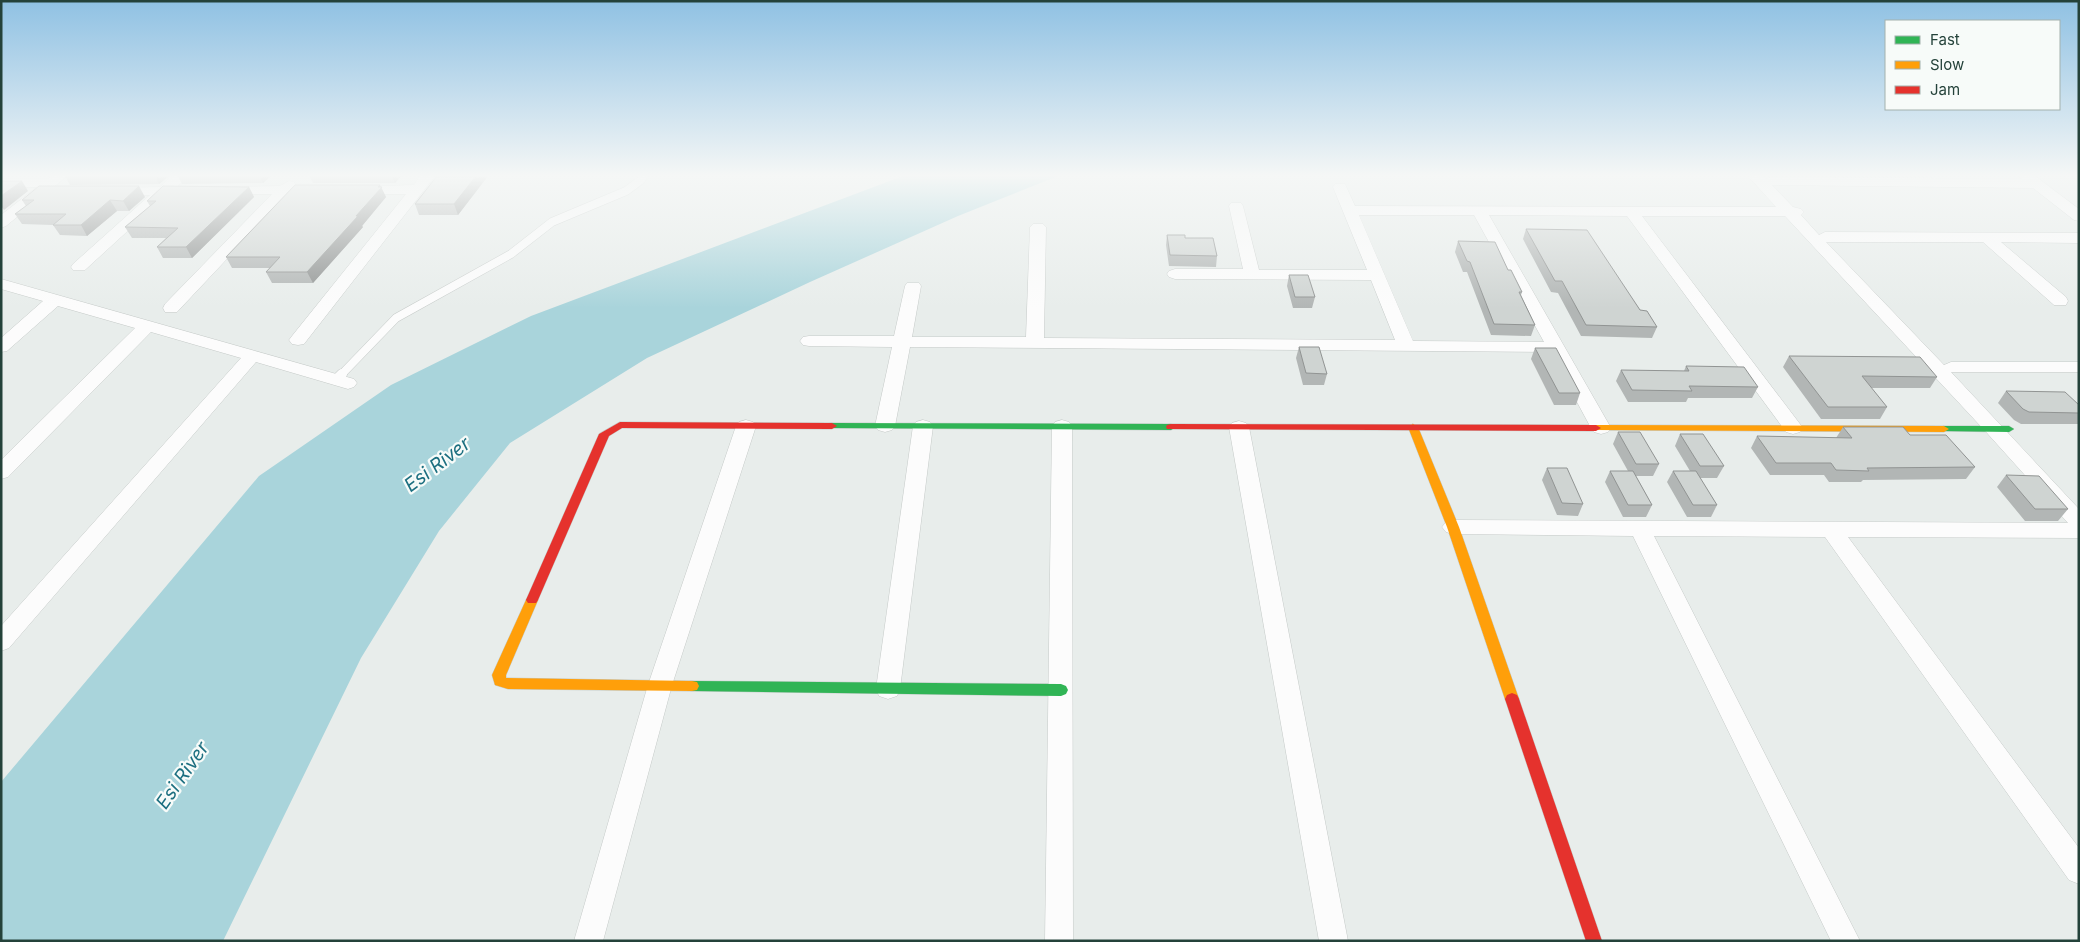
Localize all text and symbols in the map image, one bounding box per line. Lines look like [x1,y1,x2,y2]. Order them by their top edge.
legend [1885,20,2060,110]
text: Fast [1930,30,1960,49]
text: Slow [1930,55,1964,74]
text: Jam [1930,80,1960,99]
water label: Esi River [400,432,475,497]
water label: Esi River [151,737,214,813]

